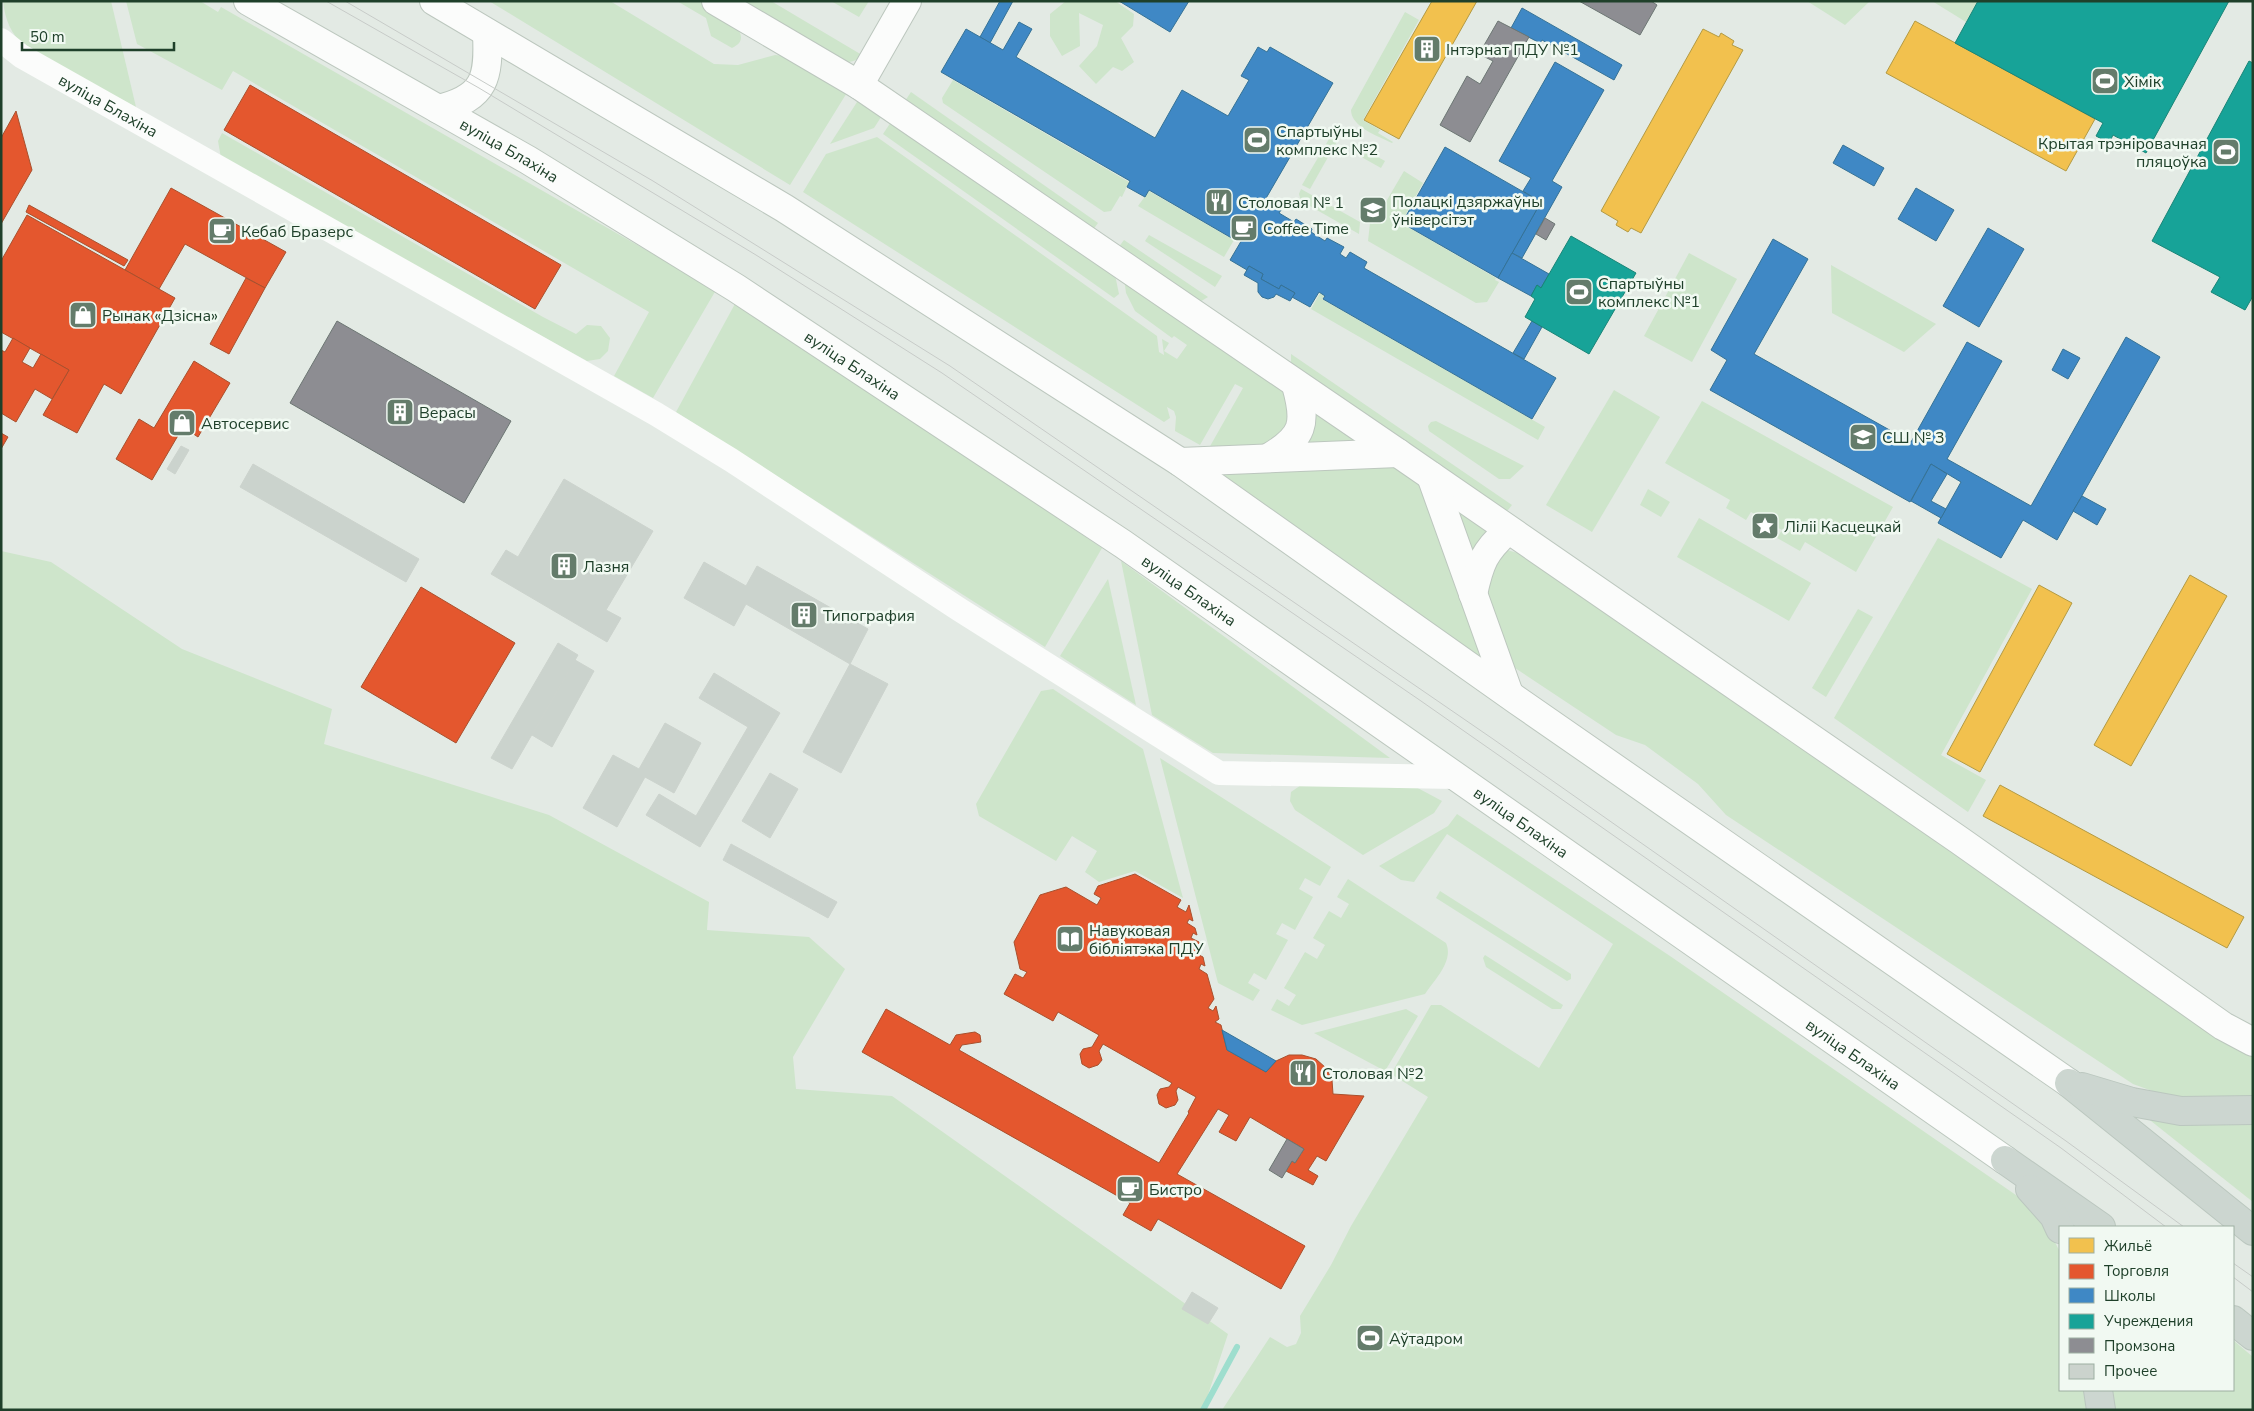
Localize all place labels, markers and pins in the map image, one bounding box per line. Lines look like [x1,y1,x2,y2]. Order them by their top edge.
building icon: Інтэрнат ПДУ №1 [1412,34,1442,64]
place label: Інтэрнат ПДУ №1 [1446,39,1579,61]
sports icon: Хімік [2090,66,2120,96]
place label: Хімік [2124,71,2162,93]
place label: Спартыўны комплекс №2 [1276,121,1378,161]
sports icon: Спартыўны комплекс №2 [1242,125,1272,155]
place label: Крытая трэніровачная пляцоўка [2038,133,2207,173]
sports icon: Крытая трэніровачная пляцоўка [2211,137,2241,167]
restaurant icon: Столовая № 1 [1204,187,1234,217]
place label: Полацкі дзяржаўны ўніверсітэт [1392,191,1543,231]
place label: Столовая № 1 [1238,192,1344,214]
school or university icon: Полацкі дзяржаўны ўніверсітэт [1358,195,1388,225]
cafe icon: Coffee Time [1229,213,1259,243]
cafe icon: Кебаб Бразерс [207,216,237,246]
place label: Coffee Time [1263,218,1349,240]
place label: Кебаб Бразерс [241,221,353,243]
place label: Спартыўны комплекс №1 [1598,273,1700,313]
sports icon: Спартыўны комплекс №1 [1564,277,1594,307]
shop icon: Рынак «Дзісна» [68,300,98,330]
place label: Рынак «Дзісна» [102,305,218,327]
building icon: Верасы [385,397,415,427]
place label: Верасы [419,402,476,424]
shop icon: Автосервис [167,408,197,438]
place label: Автосервис [201,413,290,435]
school or university icon: СШ № 3 [1848,422,1878,452]
place label: СШ № 3 [1882,427,1945,449]
place icon: Ліліі Касцецкай [1750,511,1780,541]
place label: Ліліі Касцецкай [1784,516,1901,538]
building icon: Лазня [549,551,579,581]
place label: Лазня [583,556,629,578]
building icon: Типография [789,600,819,630]
place label: Типография [823,605,915,627]
place label: Навуковая бібліятэка ПДУ [1089,920,1204,960]
library icon: Навуковая бібліятэка ПДУ [1055,924,1085,954]
restaurant icon: Столовая №2 [1288,1058,1318,1088]
place label: Столовая №2 [1322,1063,1424,1085]
cafe icon: Бистро [1115,1174,1145,1204]
place label: Бистро [1149,1179,1202,1201]
sports icon: Аўтадром [1355,1323,1385,1353]
place label: Аўтадром [1389,1328,1463,1350]

